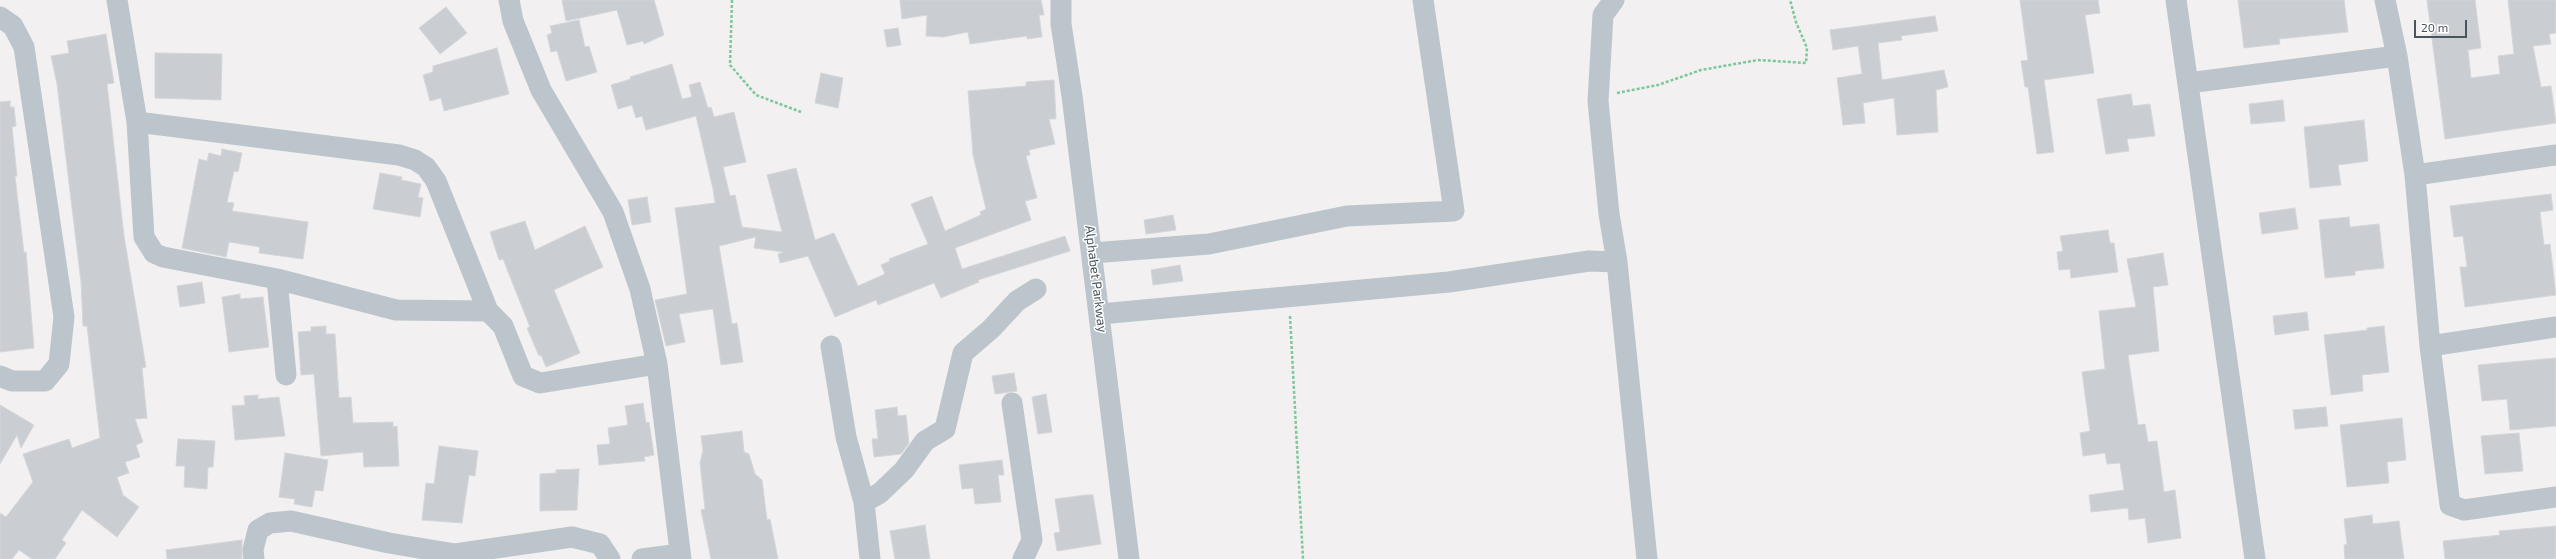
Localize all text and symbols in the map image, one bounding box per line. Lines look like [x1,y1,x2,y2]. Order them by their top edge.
scale bar [2416,12,2469,38]
text: 20 m [2421,20,2448,34]
street label: Alphabet Parkway [1082,225,1110,333]

